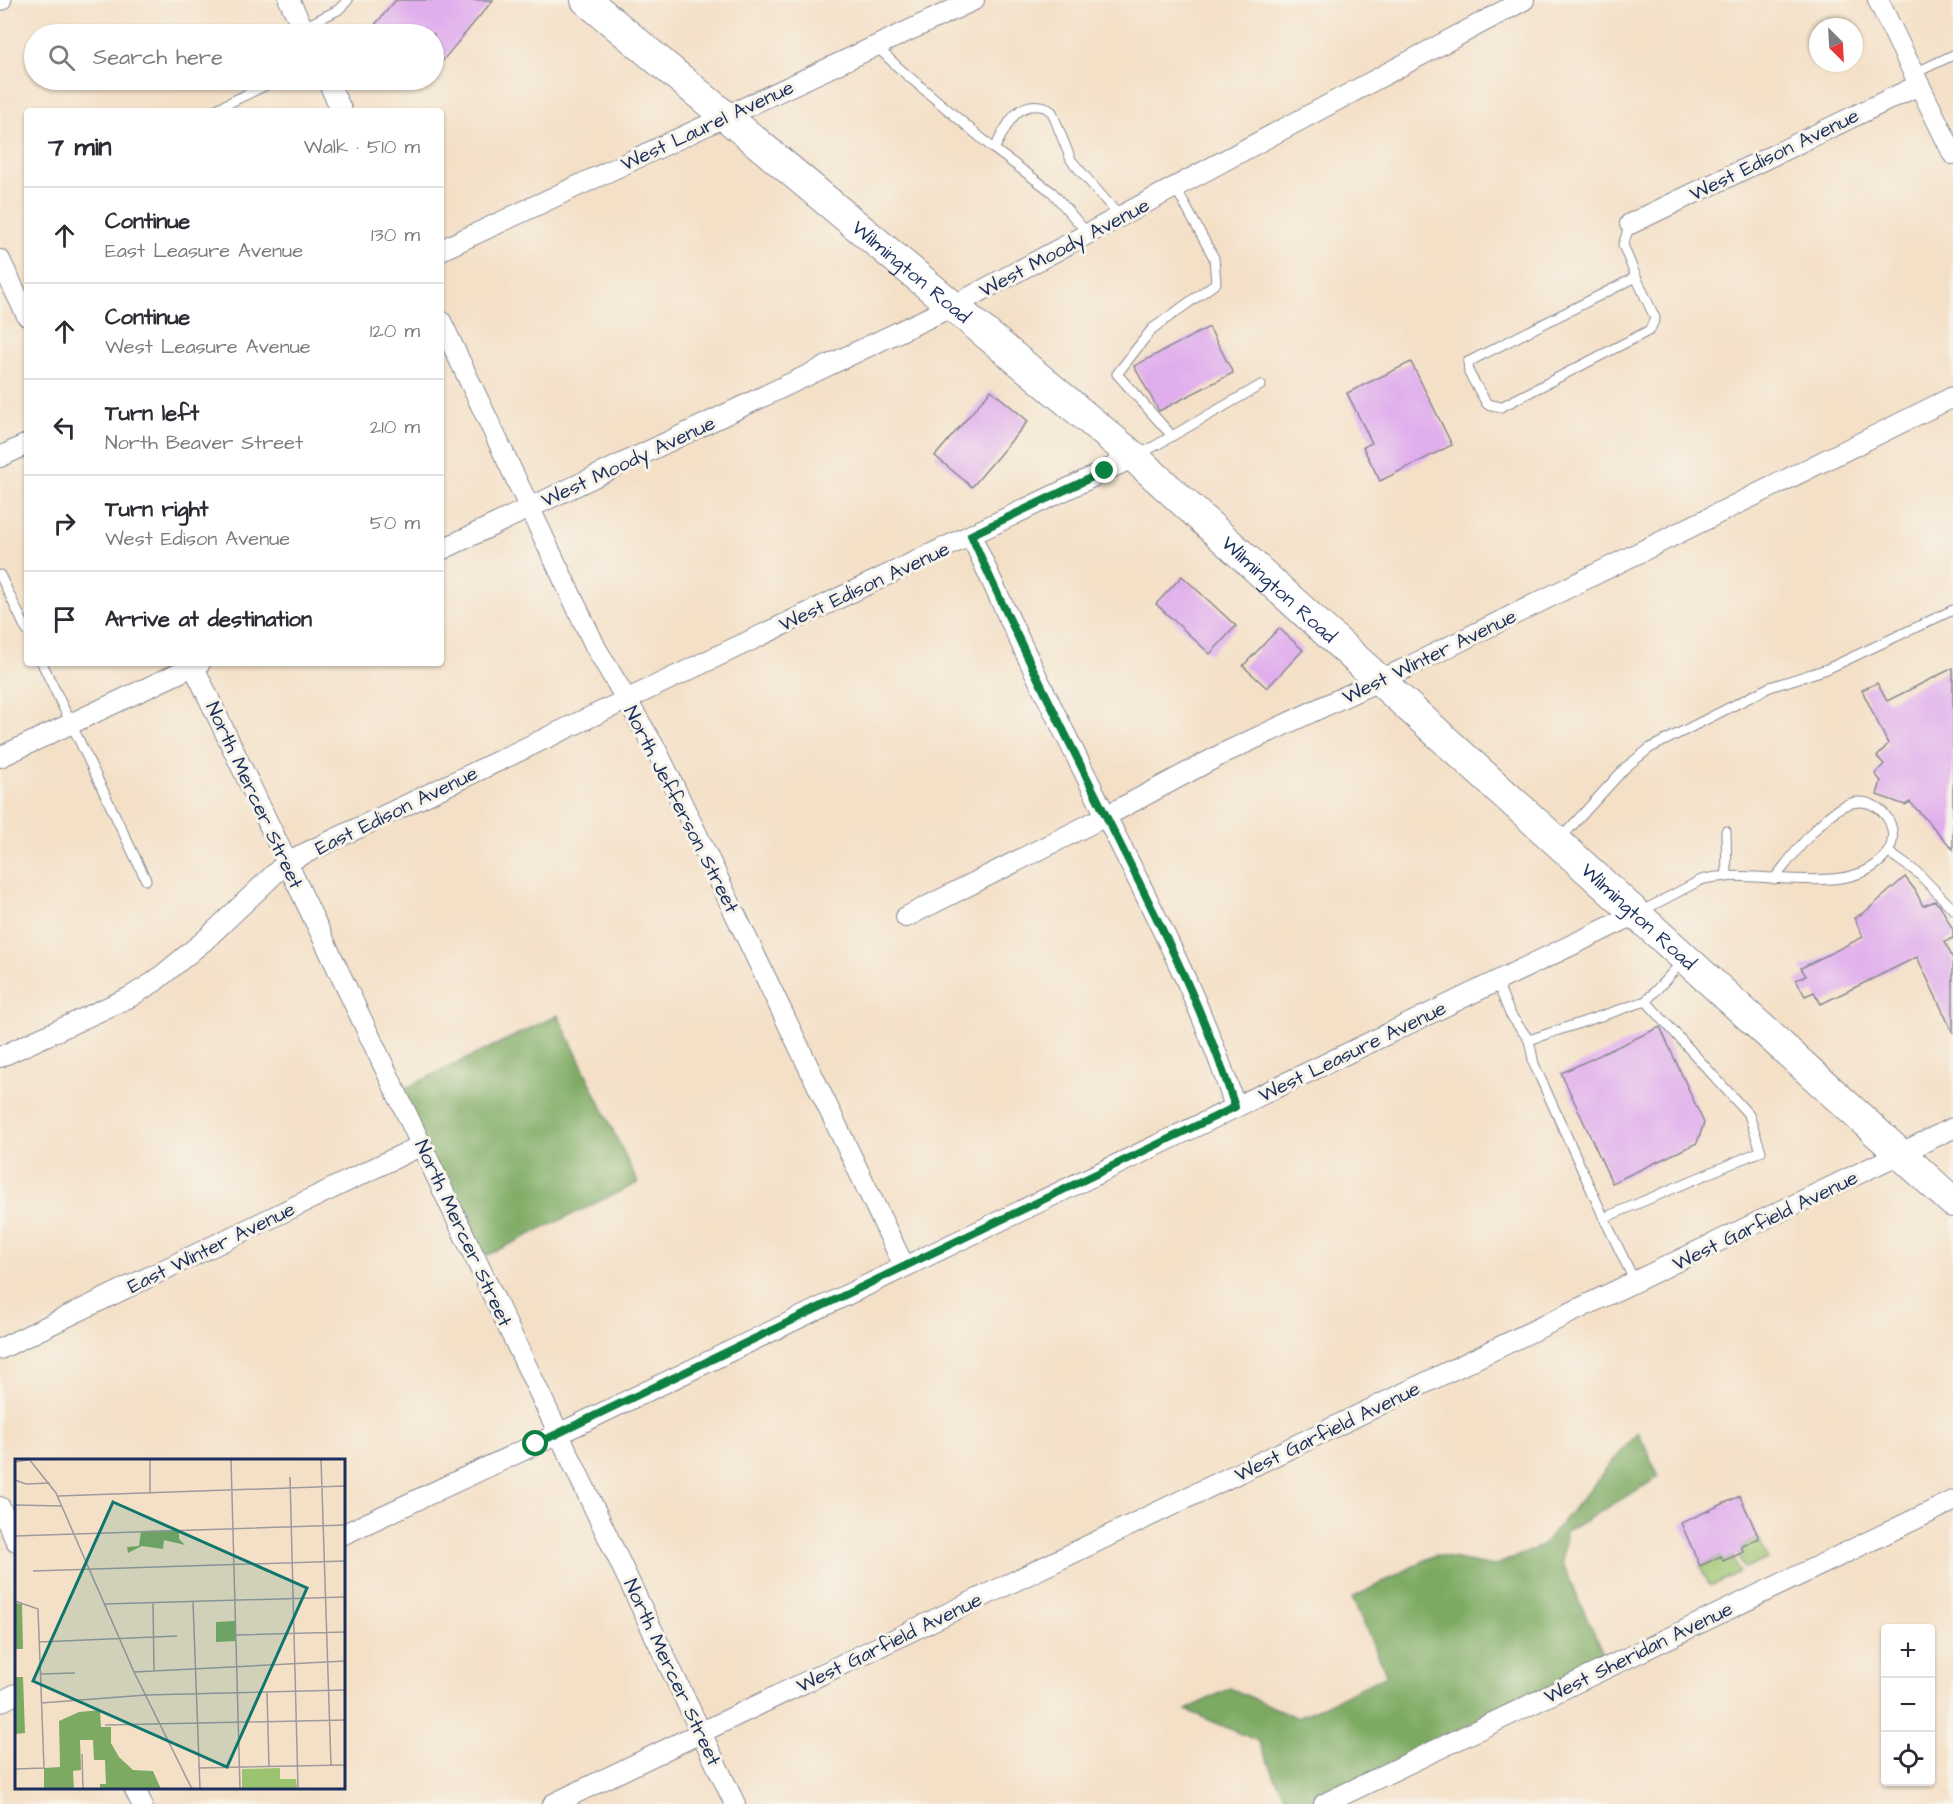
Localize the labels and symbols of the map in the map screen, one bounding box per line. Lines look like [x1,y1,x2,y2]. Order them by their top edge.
north arrow [1809,18,1863,72]
street label: West Laurel Avenue [616,73,799,178]
street label: West Edison Avenue [1685,102,1864,208]
street label: West Moody Avenue [974,191,1155,305]
street label: Wilmington Road [845,214,976,330]
street label: West Moody Avenue [537,409,721,515]
route end [1091,457,1117,483]
street label: Wilmington Road [1215,530,1343,650]
street label: West Edison Avenue [775,535,954,639]
street label: West Winter Avenue [1338,602,1521,711]
street label: North Mercer Street [198,697,310,894]
street label: North Jefferson Street [617,701,746,918]
street label: East Edison Avenue [311,759,483,862]
street label: Wilmington Road [1574,857,1702,977]
street label: West Leasure Avenue [1254,994,1451,1110]
street label: North Mercer Street [407,1135,519,1332]
street label: West Garfield Avenue [1668,1164,1863,1278]
street label: East Winter Avenue [123,1195,300,1301]
street label: West Garfield Avenue [1230,1375,1425,1489]
route start [522,1430,548,1456]
inset map [15,1459,345,1789]
street label: North Mercer Street [616,1574,728,1771]
street label: West Garfield Avenue [792,1586,987,1700]
street label: West Sheridan Avenue [1539,1595,1738,1711]

